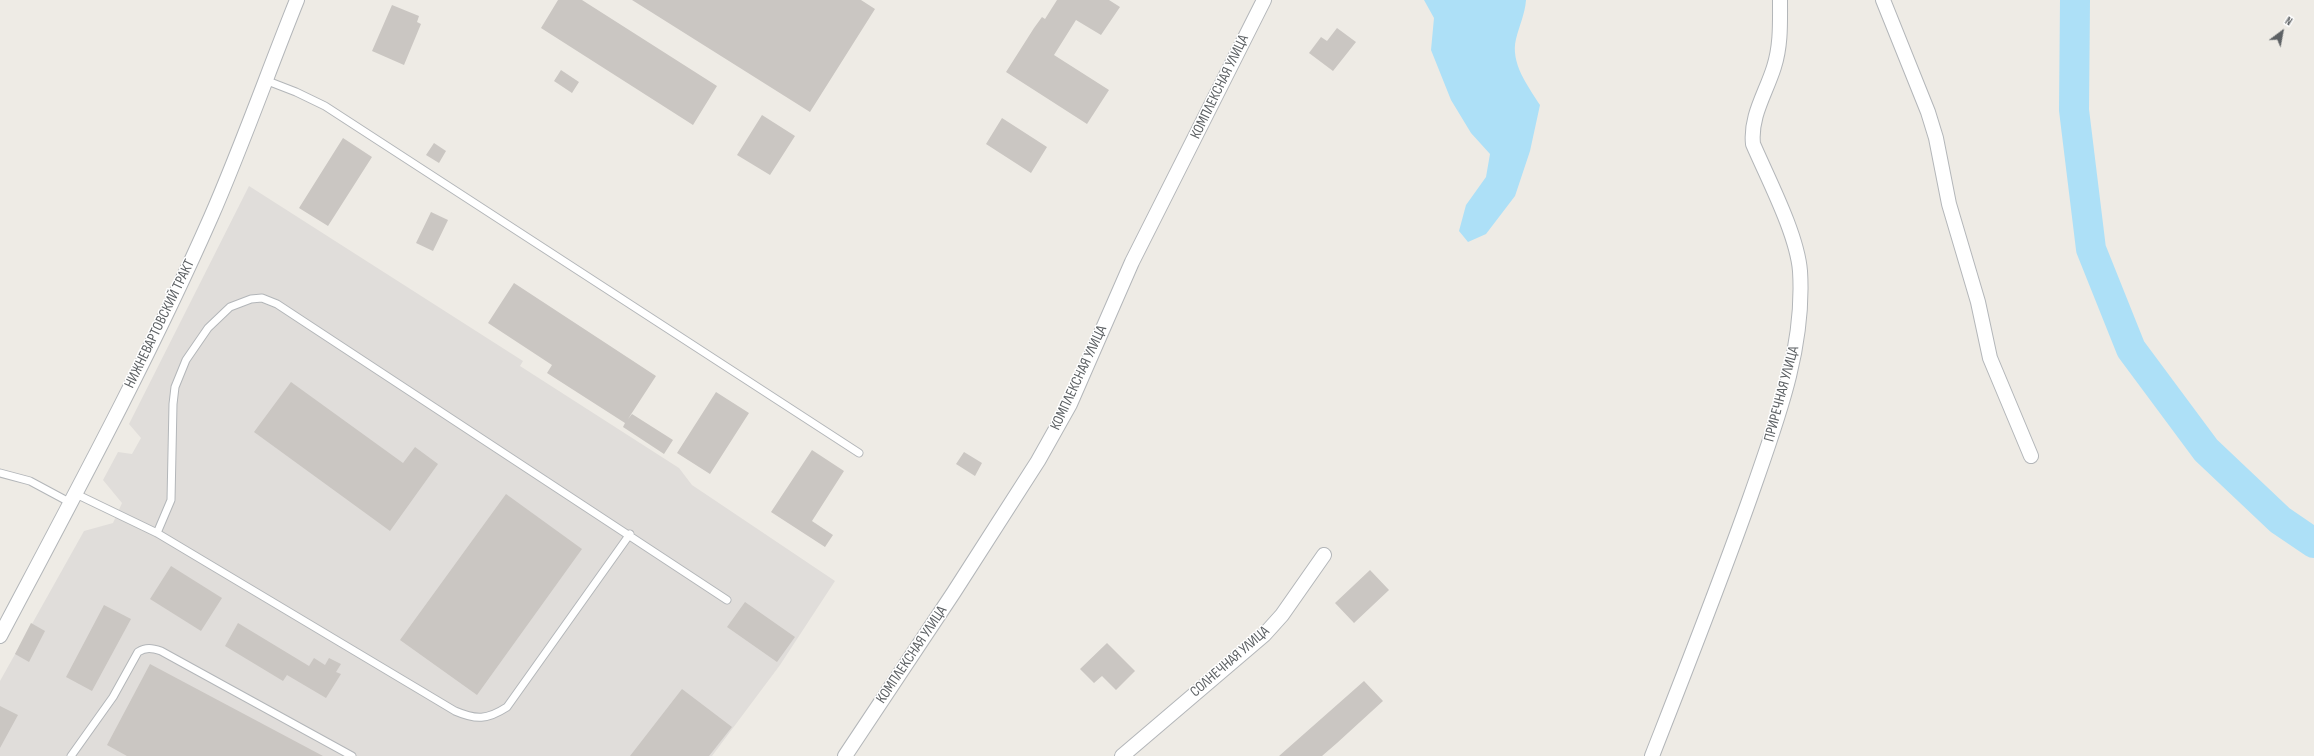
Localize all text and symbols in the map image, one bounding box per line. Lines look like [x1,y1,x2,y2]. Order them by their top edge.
north arrow [2262,12,2302,52]
text: N [2283,14,2295,28]
street label: КОМПЛЕКСНАЯ УЛИЦА [1187,32,1253,142]
street label: НИЖНЕВАРТОВСКИЙ ТРАКТ [121,257,199,391]
street label: КОМПЛЕКСНАЯ УЛИЦА [1047,323,1111,433]
street label: ПРИРЕЧНАЯ УЛИЦА [1761,344,1803,444]
street label: КОМПЛЕКСНАЯ УЛИЦА [873,603,951,707]
street label: СОЛНЕЧНАЯ УЛИЦА [1187,623,1273,701]

